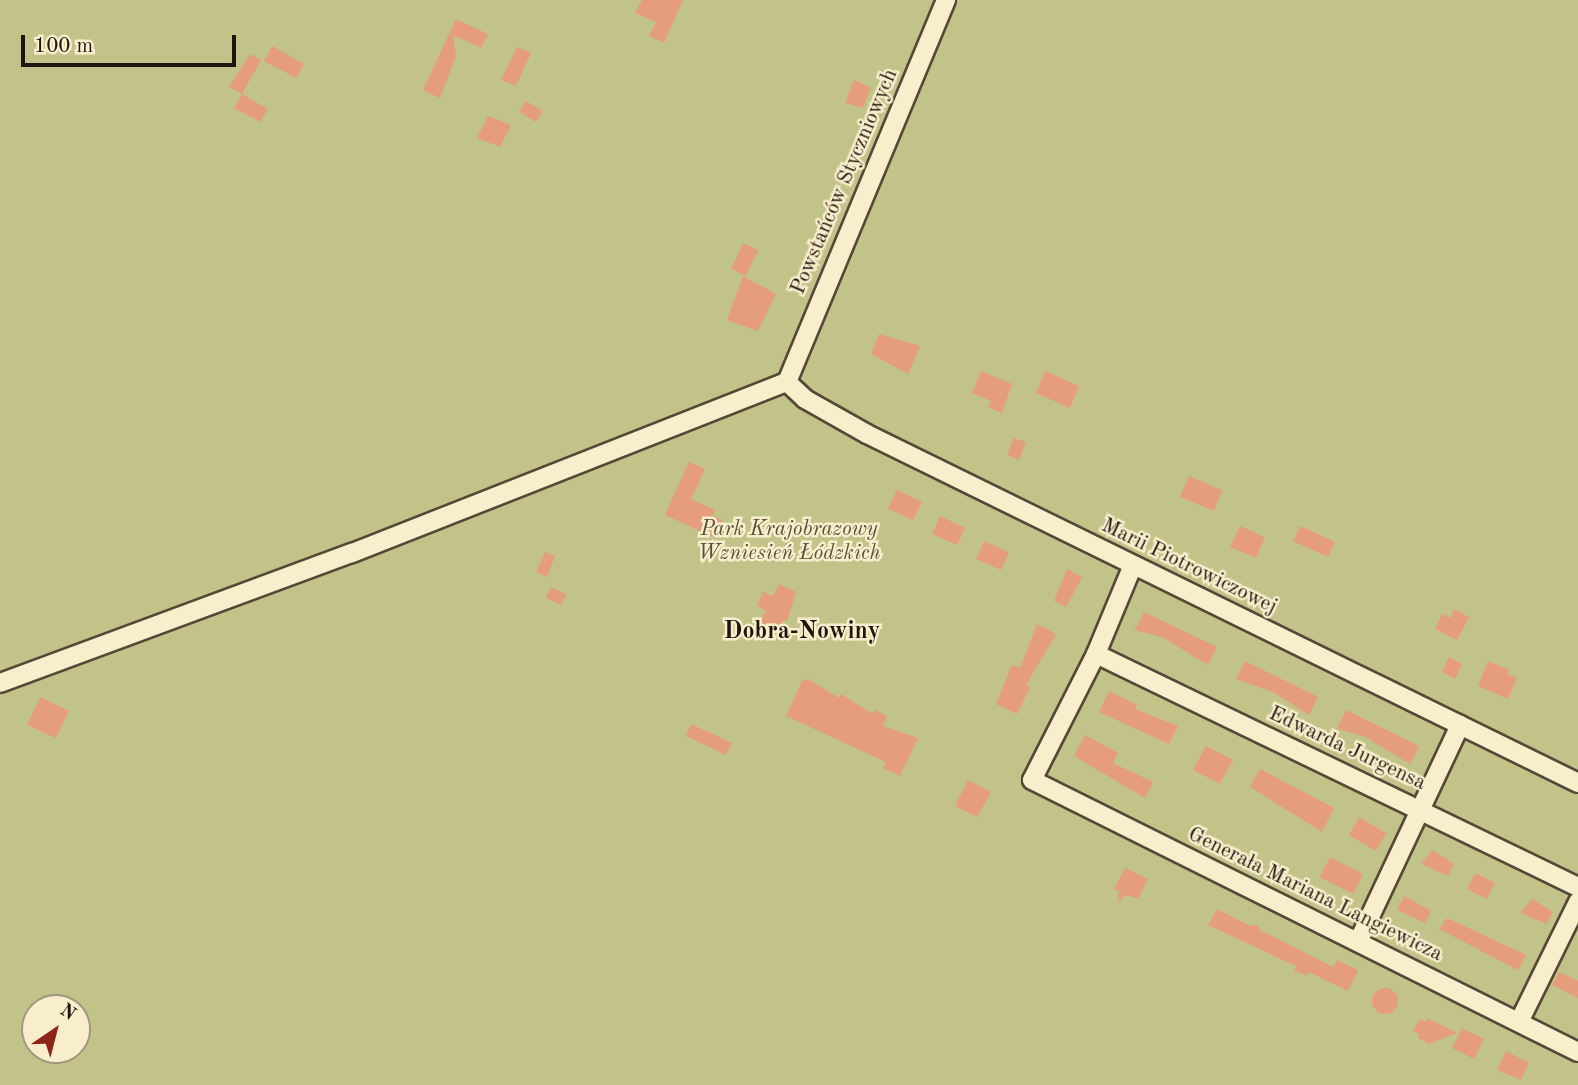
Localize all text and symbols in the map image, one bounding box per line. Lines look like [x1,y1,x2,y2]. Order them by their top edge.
scale bar [24,21,240,65]
text: 100 m [34,36,93,57]
street label: Powstańców Styczniowych [786,66,904,298]
street label: Marii Piotrowiczowej [1097,514,1281,620]
park label: Park Krajobrazowy Wzniesień Łódzkich [697,517,881,567]
district label: Dobra-Nowiny [724,619,880,647]
street label: Edwarda Jurgensa [1265,702,1429,796]
street label: Generała Mariana Langiewicza [1184,822,1446,968]
north arrow [21,994,91,1064]
text: N [56,1001,79,1025]

